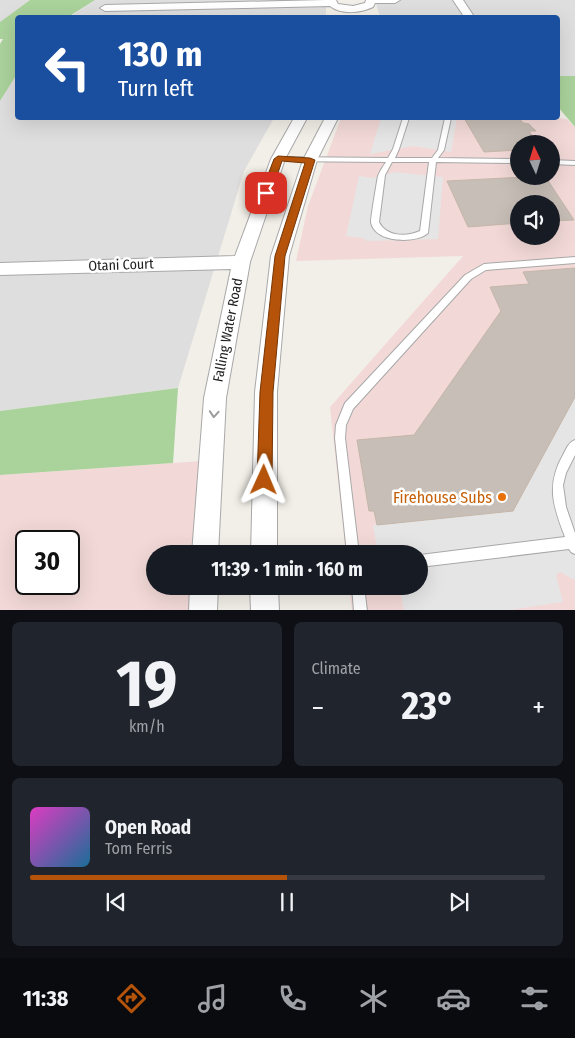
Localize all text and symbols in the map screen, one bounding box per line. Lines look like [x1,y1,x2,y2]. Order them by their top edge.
text: 130 m [118,33,202,75]
icon: left [35,35,100,100]
text: Turn left [118,75,194,102]
north arrow [510,135,560,185]
map controls [510,135,560,245]
pin [245,172,287,214]
icon: arrive [252,179,280,207]
button: sound [510,195,560,245]
street label: Otani Court [88,255,154,275]
street label: Falling Water Road [210,277,246,383]
one-way arrow [208,410,219,418]
position arrow [237,453,289,505]
place label: Firehouse Subs [393,488,492,507]
marker: Firehouse Subs [496,491,508,503]
speed limit sign: 30 [15,530,80,595]
text: 11:39 · 1 min · 160 m [211,558,363,581]
text: 19 [116,645,177,723]
text: Climate [312,659,361,678]
text: 23° [402,683,455,729]
text: − [312,691,324,724]
text: + [532,691,545,724]
text: km/h [129,717,165,736]
text: Open Road [105,816,191,839]
text: Tom Ferris [105,839,172,858]
icon: previous [102,888,130,916]
icon: pause [273,888,301,916]
icon: next [445,888,473,916]
icon: directions [114,981,149,1016]
icon: music [195,981,230,1016]
icon: phone [275,981,310,1016]
icon: climate [356,981,391,1016]
icon: car [436,981,471,1016]
icon: filters [517,981,552,1016]
text: 11:38 [23,985,68,1012]

